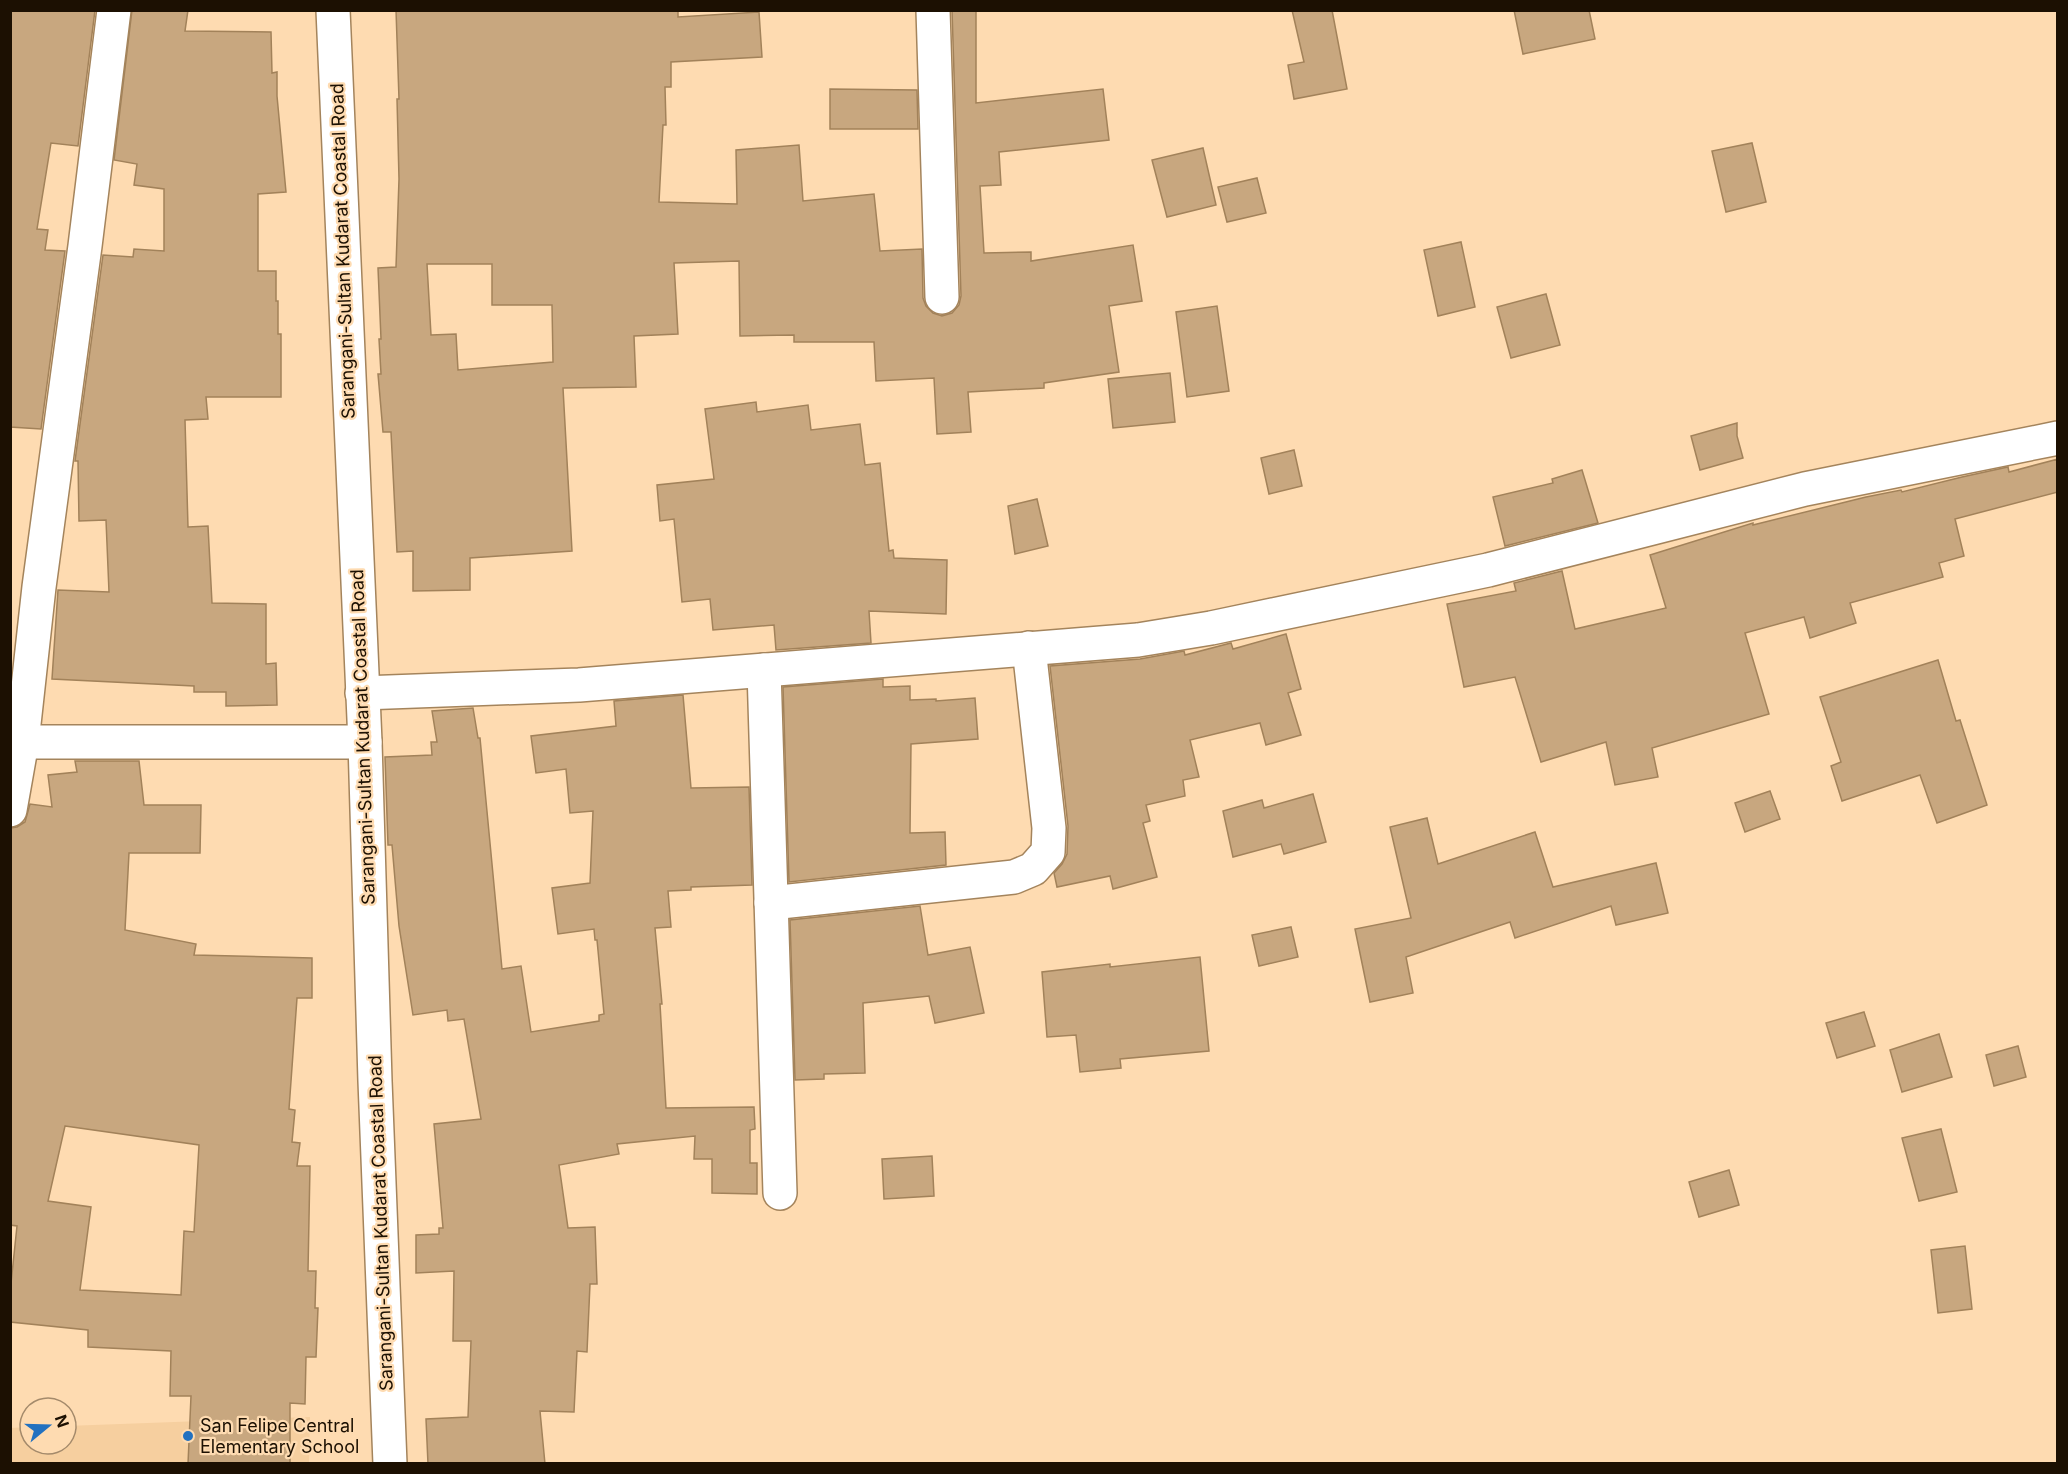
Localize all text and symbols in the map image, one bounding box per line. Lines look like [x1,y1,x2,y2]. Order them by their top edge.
street label: Sarangani-Sultan Kudarat Coastal Road [326,83,359,419]
street label: Sarangani-Sultan Kudarat Coastal Road [346,569,379,905]
street label: Sarangani-Sultan Kudarat Coastal Road [364,1055,397,1391]
north arrow [18,1396,78,1456]
text: N [51,1412,74,1430]
place label: San Felipe Central Elementary School [200,1415,359,1457]
marker: San Felipe Central Elementary School [181,1429,195,1443]

